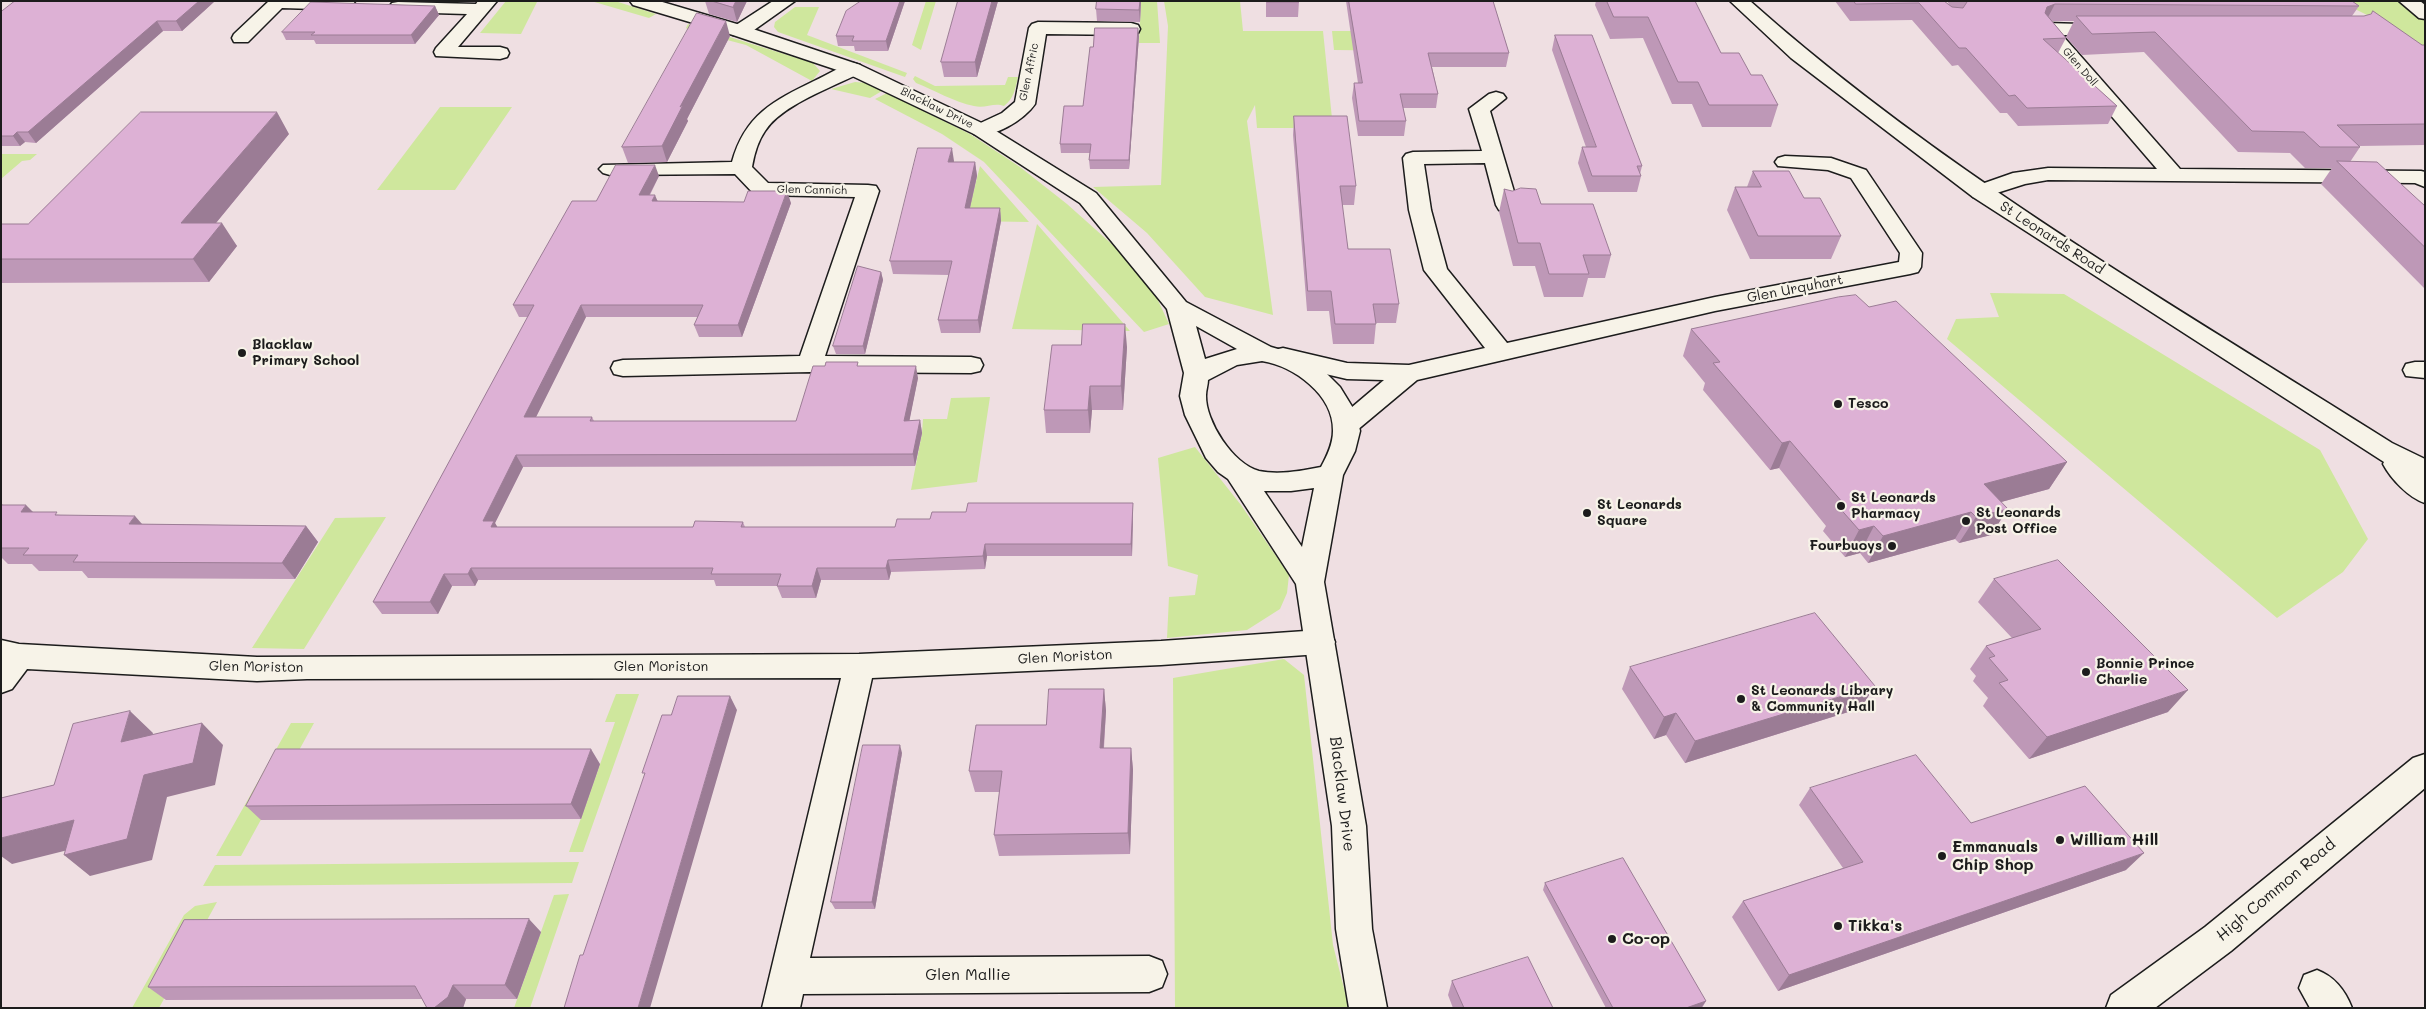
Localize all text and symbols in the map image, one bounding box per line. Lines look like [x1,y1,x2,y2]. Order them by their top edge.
street label: Glen Affric [1016,42,1042,102]
street label: Glen Doll [2060,45,2100,89]
street label: Blacklaw Drive [898,85,976,131]
street label: Glen Cannich [777,183,847,197]
street label: St Leonards Road [1997,198,2107,278]
street label: Glen Urquhart [1745,271,1845,307]
place label: Blacklaw Primary School [252,337,359,370]
marker: Blacklaw Primary School [236,347,248,359]
place label: Tesco [1848,396,1889,412]
marker: Tesco [1832,398,1844,410]
place label: St Leonards Pharmacy [1851,490,1936,522]
place label: St Leonards Square [1597,497,1682,530]
marker: St Leonards Pharmacy [1835,500,1847,512]
place label: St Leonards Post Office [1976,505,2061,538]
marker: St Leonards Square [1581,507,1593,519]
marker: St Leonards Post Office [1960,515,1972,527]
place label: Fourbuoys [1809,538,1882,554]
marker: Fourbuoys [1886,540,1898,552]
street label: Glen Moriston [1017,646,1113,668]
place label: Bonnie Prince Charlie [2096,656,2194,689]
street label: Glen Moriston [209,658,303,676]
street label: Glen Moriston [614,659,708,675]
marker: Bonnie Prince Charlie [2080,666,2092,678]
place label: St Leonards Library & Community Hall [1751,683,1893,716]
marker: St Leonards Library & Community Hall [1735,693,1747,705]
street label: Blacklaw Drive [1325,735,1359,853]
place label: William Hill [2070,830,2158,850]
marker: William Hill [2054,834,2066,846]
street label: High Common Road [2213,835,2339,945]
place label: Emmanuals Chip Shop [1952,837,2038,875]
marker: Emmanuals Chip Shop [1936,850,1948,862]
place label: Tikka's [1848,916,1902,936]
marker: Tikka's [1832,920,1844,932]
place label: Co-op [1622,929,1670,949]
marker: Co-op [1606,933,1618,945]
street label: Glen Mallie [925,965,1011,985]

